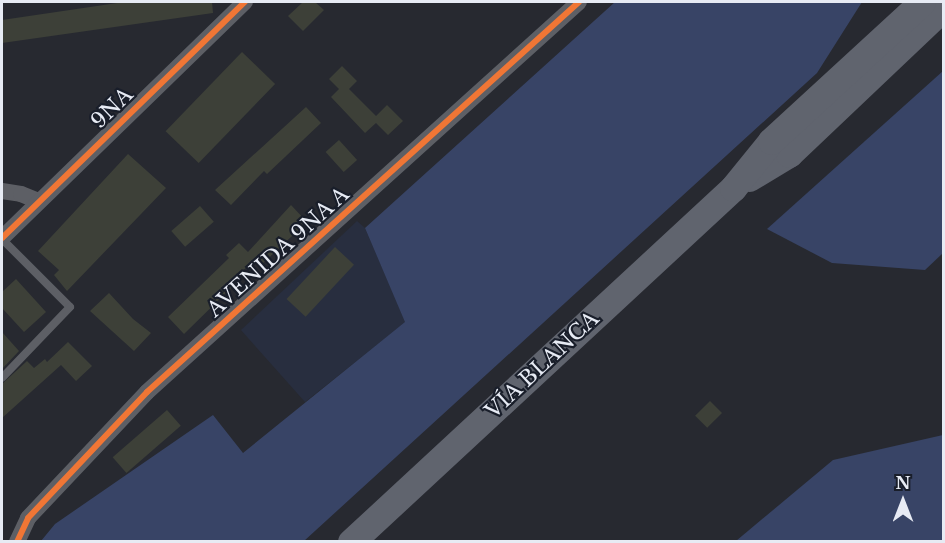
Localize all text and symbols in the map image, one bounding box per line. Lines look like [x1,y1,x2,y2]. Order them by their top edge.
street label: 9NA [86,82,138,134]
street label: AVENIDA 9NA A [201,181,355,323]
street label: VÍA BLANCA [480,306,604,424]
north arrow [873,471,933,531]
text: N [895,473,911,493]

